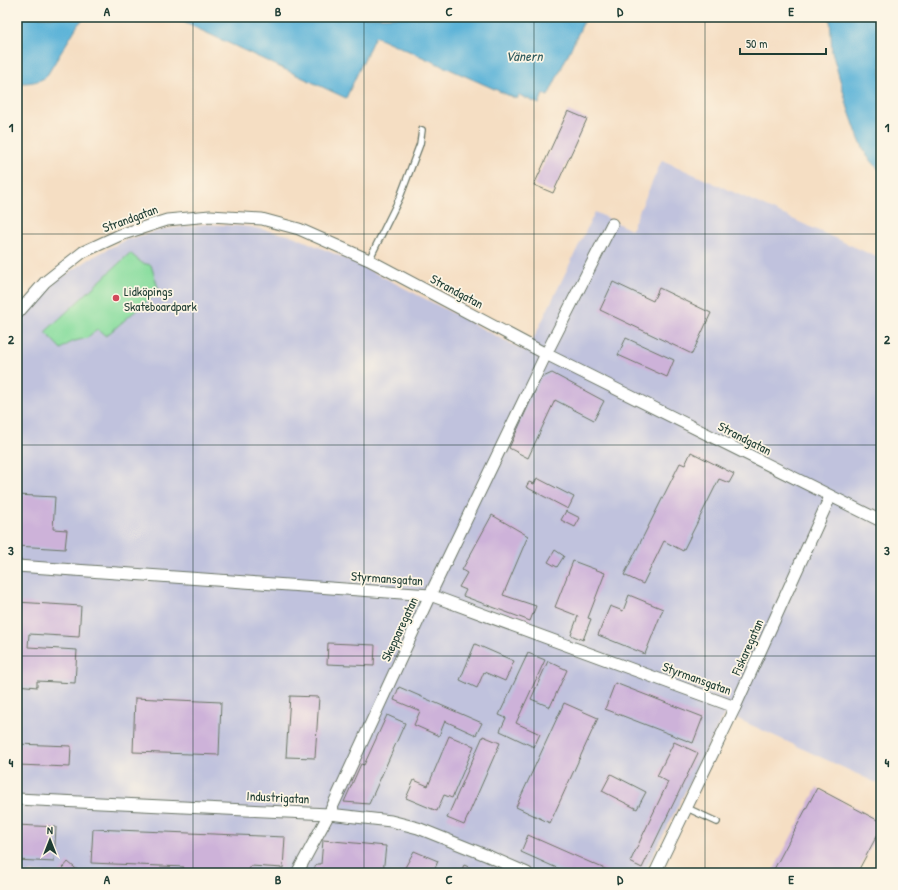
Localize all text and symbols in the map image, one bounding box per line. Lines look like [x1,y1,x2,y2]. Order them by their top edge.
text: A [104,2,111,20]
text: B [275,2,282,20]
text: C [445,2,453,20]
text: D [617,2,624,20]
text: E [788,2,794,20]
scale bar [740,30,826,56]
text: 50 m [746,35,767,52]
water label: Vänern [506,46,544,65]
text: 1 [9,118,14,136]
text: 1 [885,118,890,136]
street label: Strandgatan [100,200,160,236]
street label: Strandgatan [427,269,487,313]
place label: Lidköpings Skateboardpark [124,282,198,315]
marker: Lidköpings Skateboardpark [111,293,121,303]
text: 2 [8,330,15,348]
text: 2 [884,330,891,348]
street label: Strandgatan [715,417,775,459]
text: 3 [8,541,14,559]
text: 3 [884,541,890,559]
street label: Styrmansgatan [350,567,424,590]
street label: Skepparegatan [376,594,422,664]
street label: Fiskaregatan [726,616,767,679]
street label: Styrmansgatan [660,657,734,699]
text: 4 [9,753,14,771]
text: 4 [885,753,890,771]
street label: Industrigatan [246,786,310,808]
north arrow [30,820,70,860]
text: N [47,823,53,837]
text: A [104,870,111,888]
text: B [275,870,282,888]
text: C [445,870,453,888]
text: D [617,870,624,888]
text: E [788,870,794,888]

